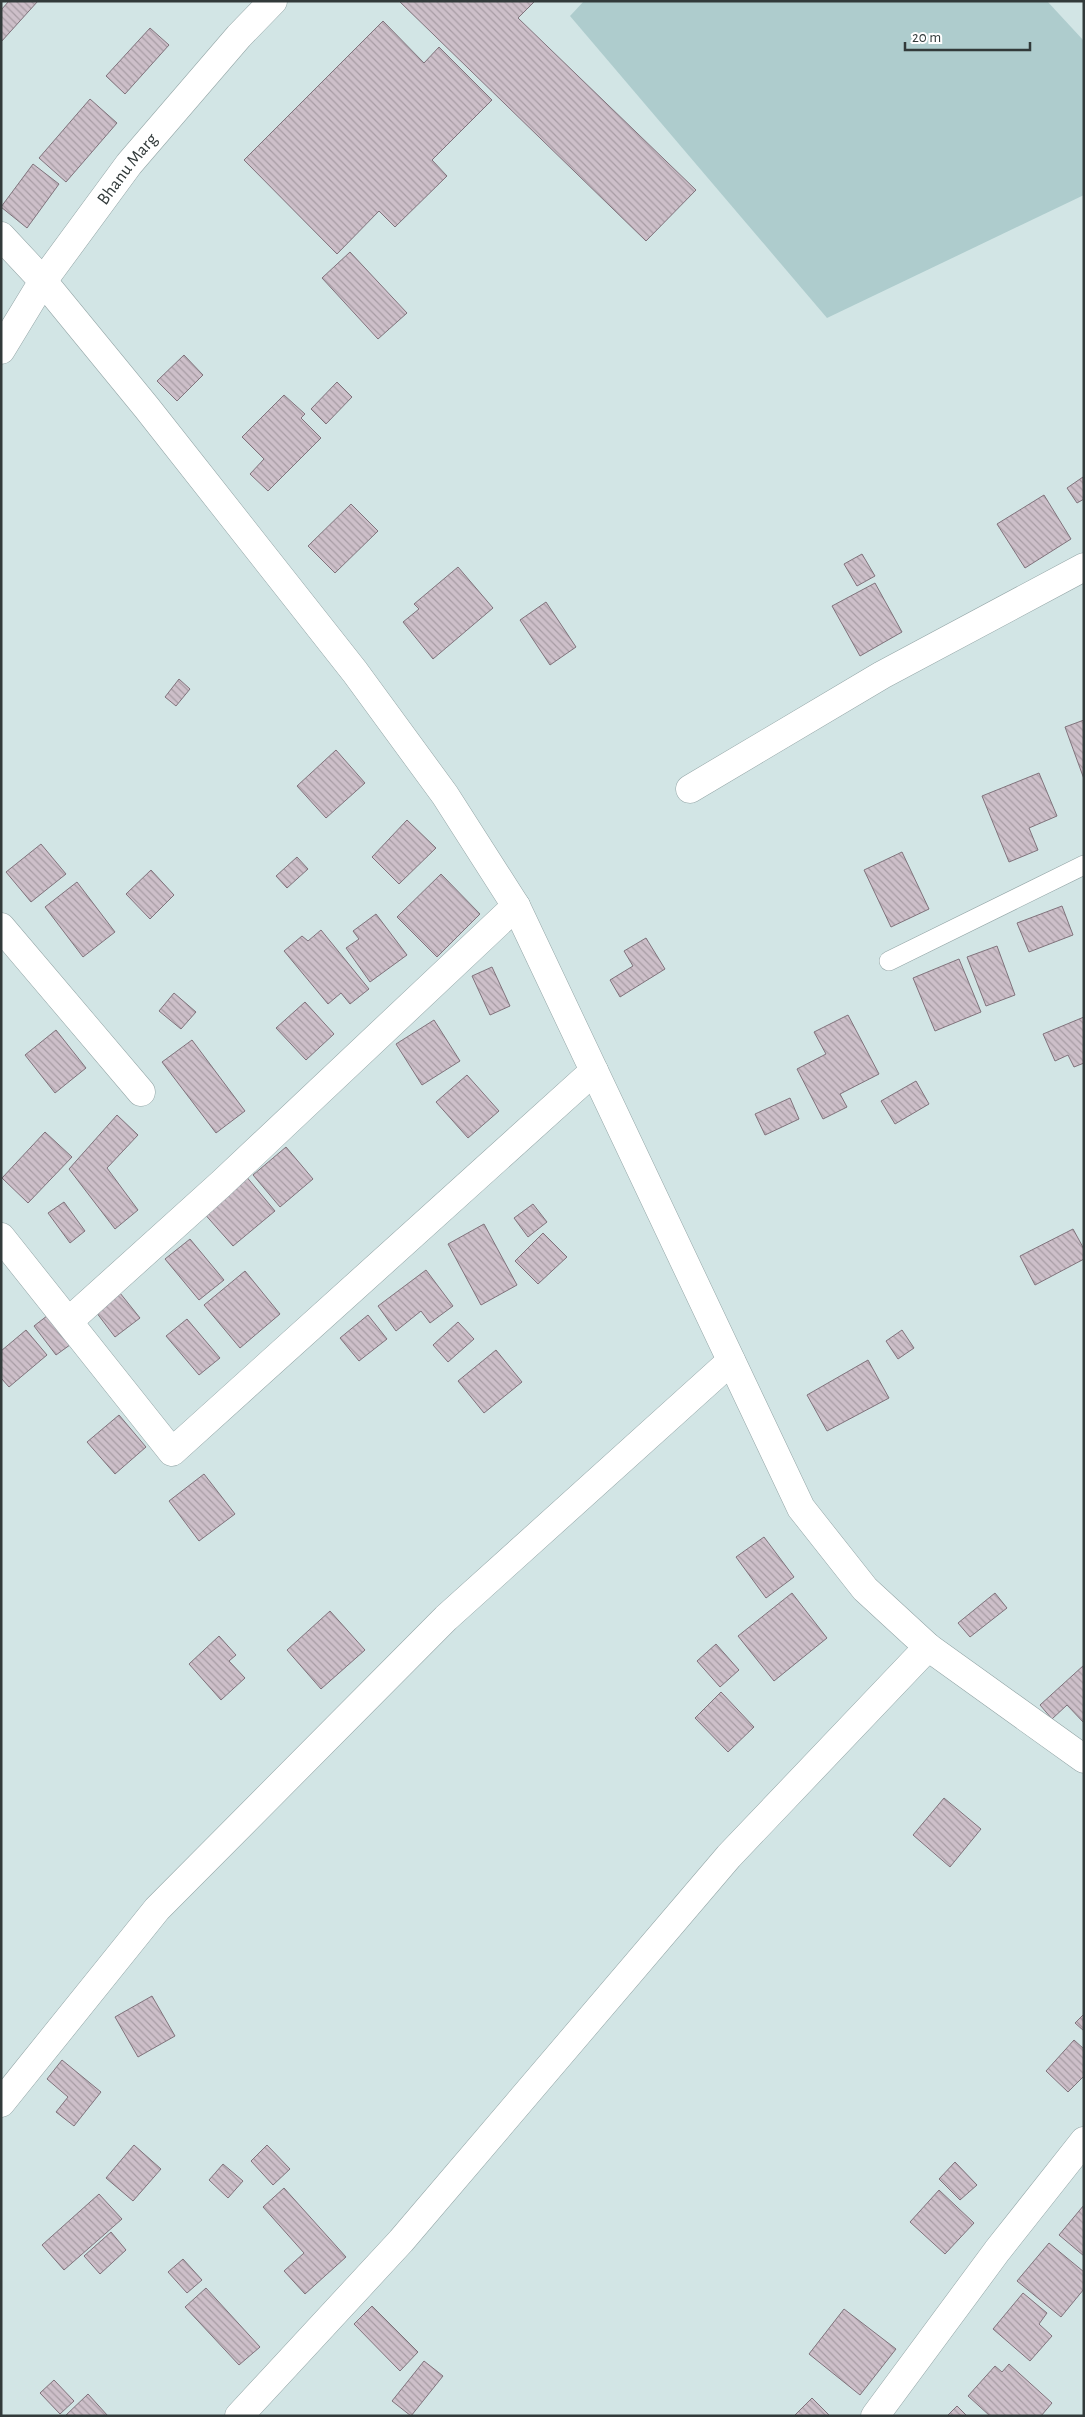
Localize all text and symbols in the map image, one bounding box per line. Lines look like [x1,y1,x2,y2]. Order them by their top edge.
scale bar [905,20,1030,52]
text: 20 m [912,30,941,45]
street label: Bhanu Marg [94,130,161,208]

